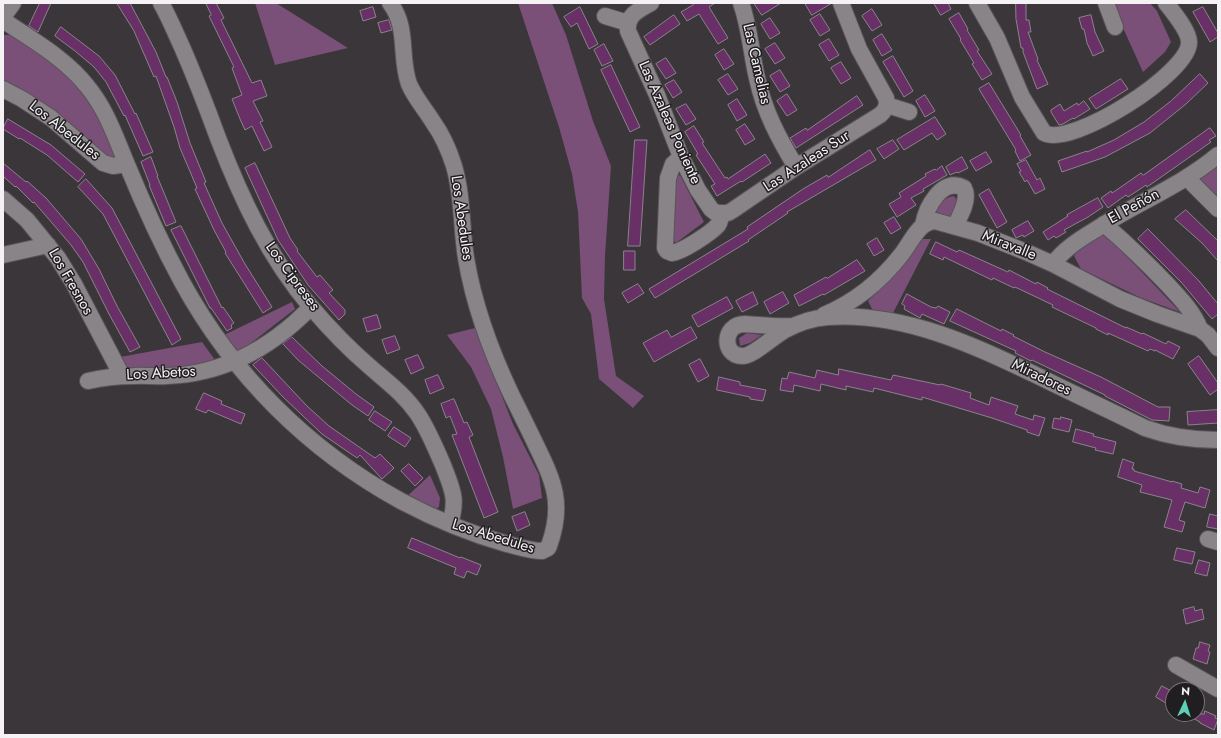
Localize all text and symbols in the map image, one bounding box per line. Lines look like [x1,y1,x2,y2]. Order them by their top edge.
street label: Las Camelias [738,22,774,106]
street label: Las Azaleas Poniente [634,59,704,187]
street label: Los Abedules [25,98,103,164]
street label: Las Azaleas Sur [760,127,854,197]
street label: Los Abedules [446,175,476,261]
street label: El Peñón [1105,186,1163,228]
street label: Miravalle [979,227,1039,265]
street label: Los Cipreses [261,239,323,315]
street label: Los Fresnos [44,246,96,318]
street label: Miradores [1008,356,1074,400]
street label: Los Abetos [126,363,196,385]
street label: Los Abedules [450,516,536,558]
north arrow [1165,682,1205,722]
text: N [1181,683,1191,699]

